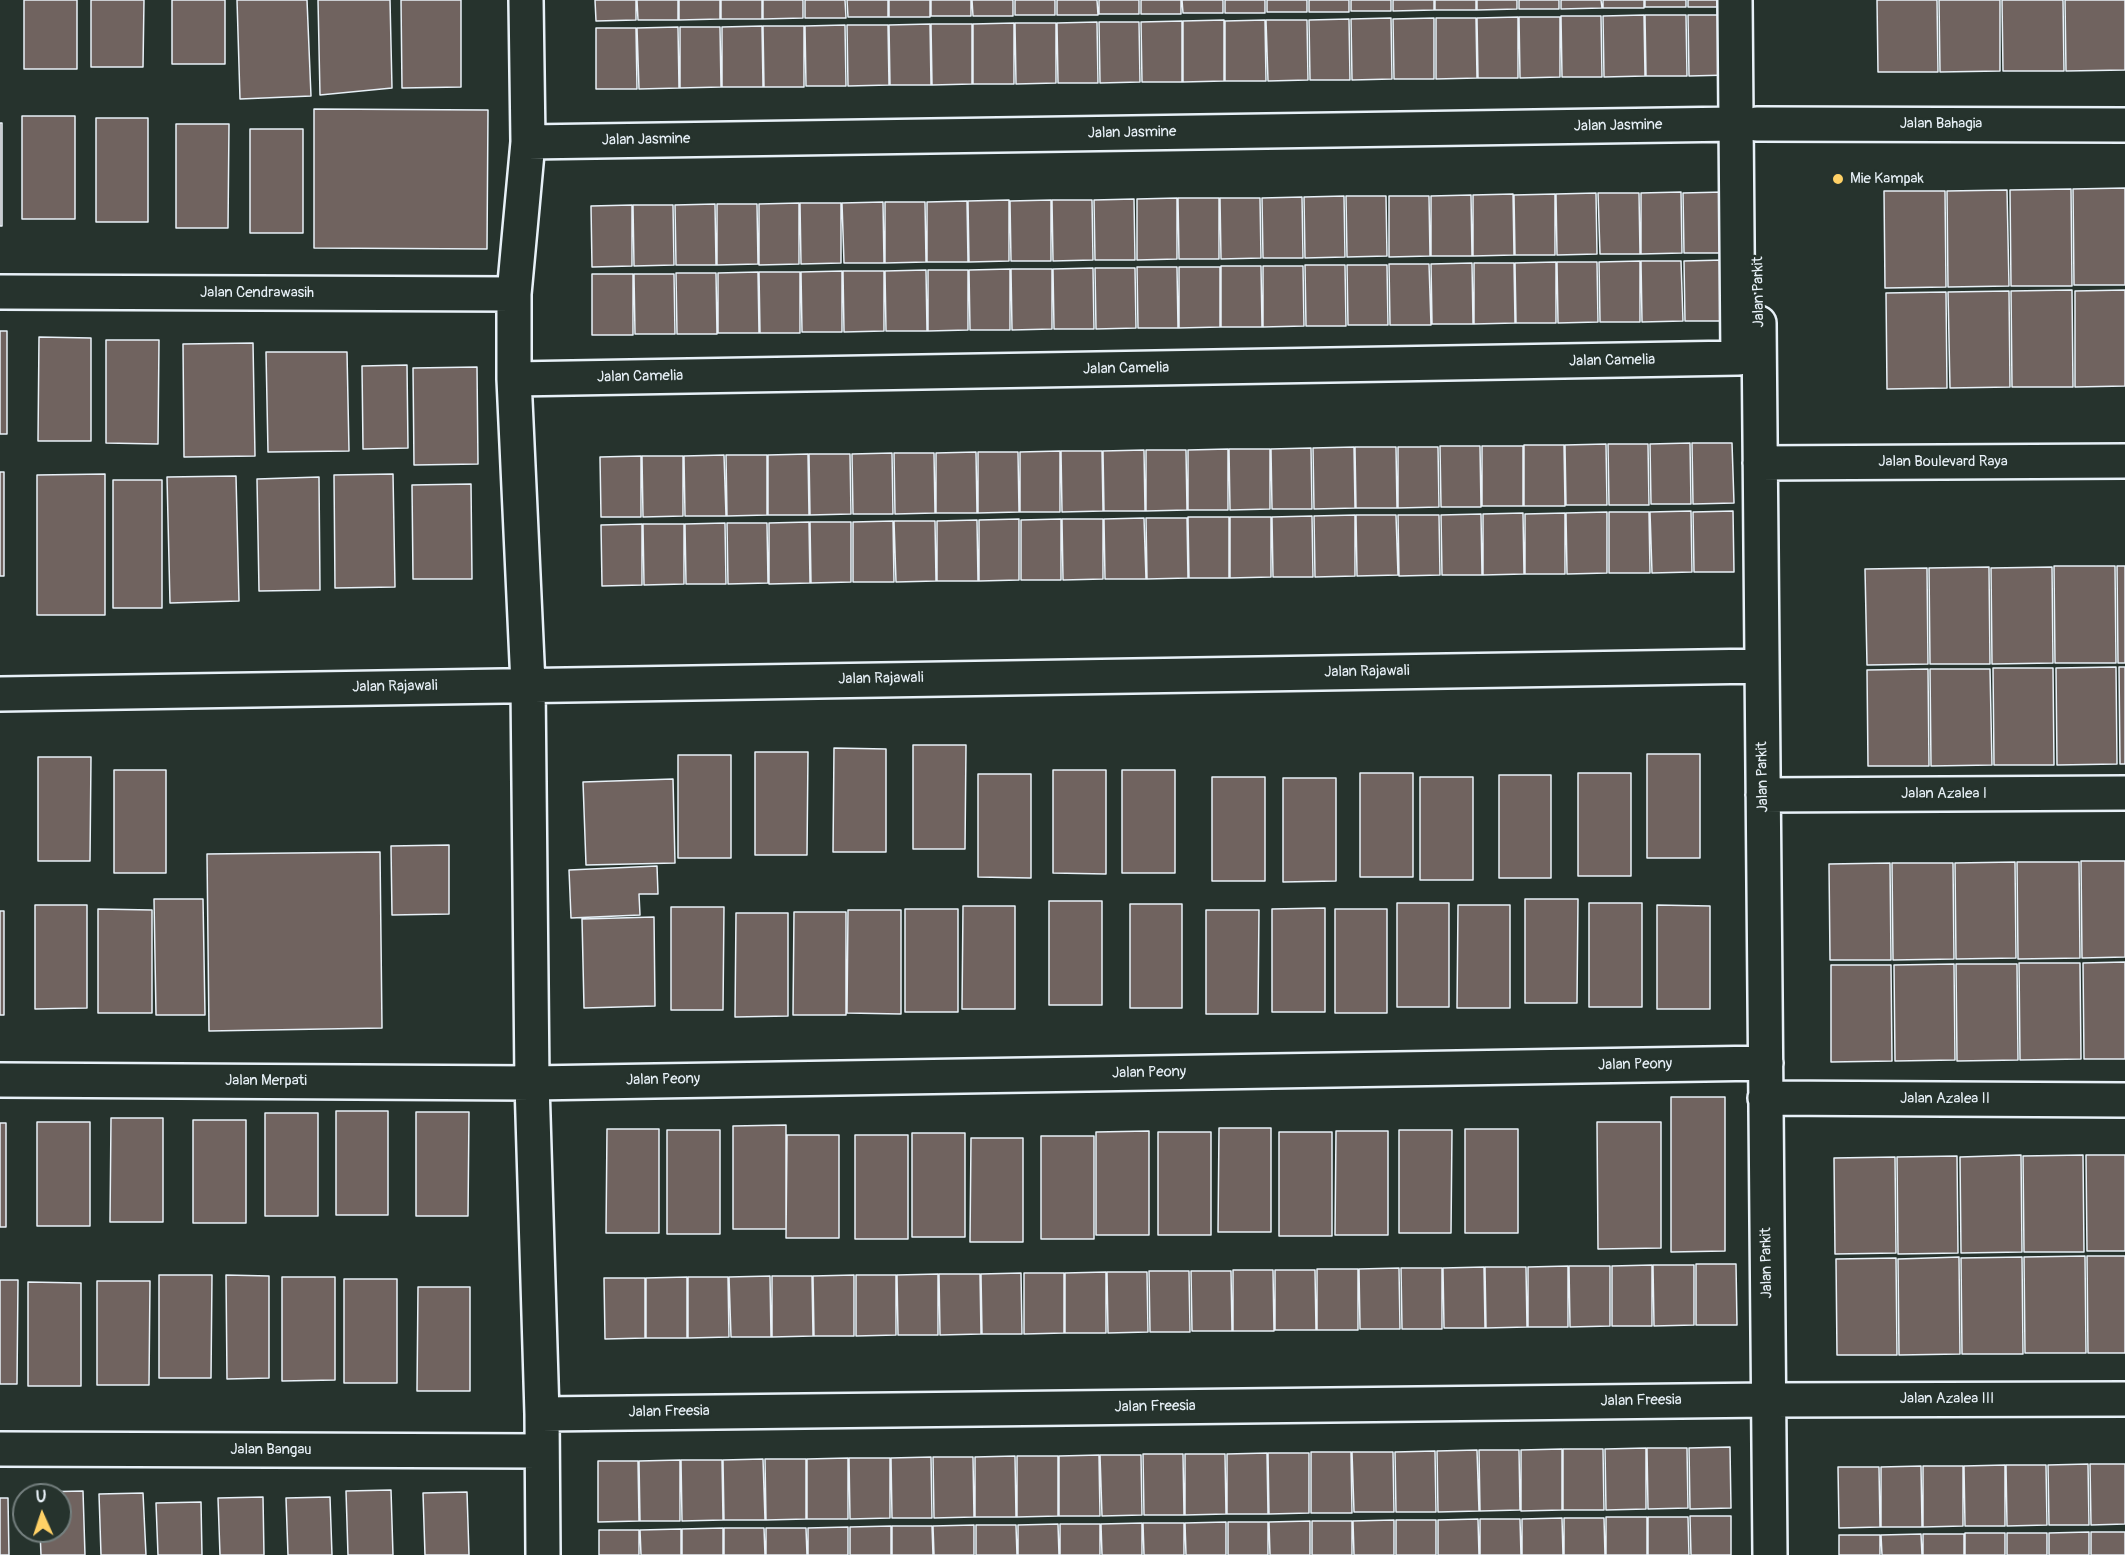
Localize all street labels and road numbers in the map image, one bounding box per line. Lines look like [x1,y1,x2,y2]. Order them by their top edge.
street label: Jalan Bahagia [1900,115,1982,133]
street label: Jalan Jasmine [1574,116,1662,136]
street label: Jalan Jasmine [1088,123,1176,143]
street label: Jalan Jasmine [602,130,690,150]
street label: Jalan Parkit [1749,256,1769,328]
street label: Jalan Cendrawasih [200,284,314,302]
street label: Jalan Camelia [1569,351,1655,371]
street label: Jalan Camelia [1083,359,1169,379]
street label: Jalan Camelia [597,367,683,387]
street label: Jalan Boulevard Raya [1878,453,2008,471]
street label: Jalan Rajawali [1324,662,1410,682]
street label: Jalan Rajawali [838,669,924,689]
street label: Jalan Rajawali [352,677,438,697]
street label: Jalan Parkit [1753,741,1773,813]
street label: Jalan Azalea I [1901,785,1987,803]
street label: Jalan Peony [1598,1055,1672,1075]
street label: Jalan Peony [1112,1063,1186,1083]
street label: Jalan Peony [626,1070,700,1090]
street label: Jalan Merpati [225,1072,307,1090]
street label: Jalan Azalea II [1900,1090,1990,1108]
street label: Jalan Parkit [1757,1227,1777,1299]
street label: Jalan Azalea III [1900,1390,1994,1408]
street label: Jalan Freesia [1600,1391,1682,1411]
street label: Jalan Freesia [1114,1397,1196,1417]
street label: Jalan Freesia [628,1402,710,1422]
street label: Jalan Bangau [230,1441,312,1459]

